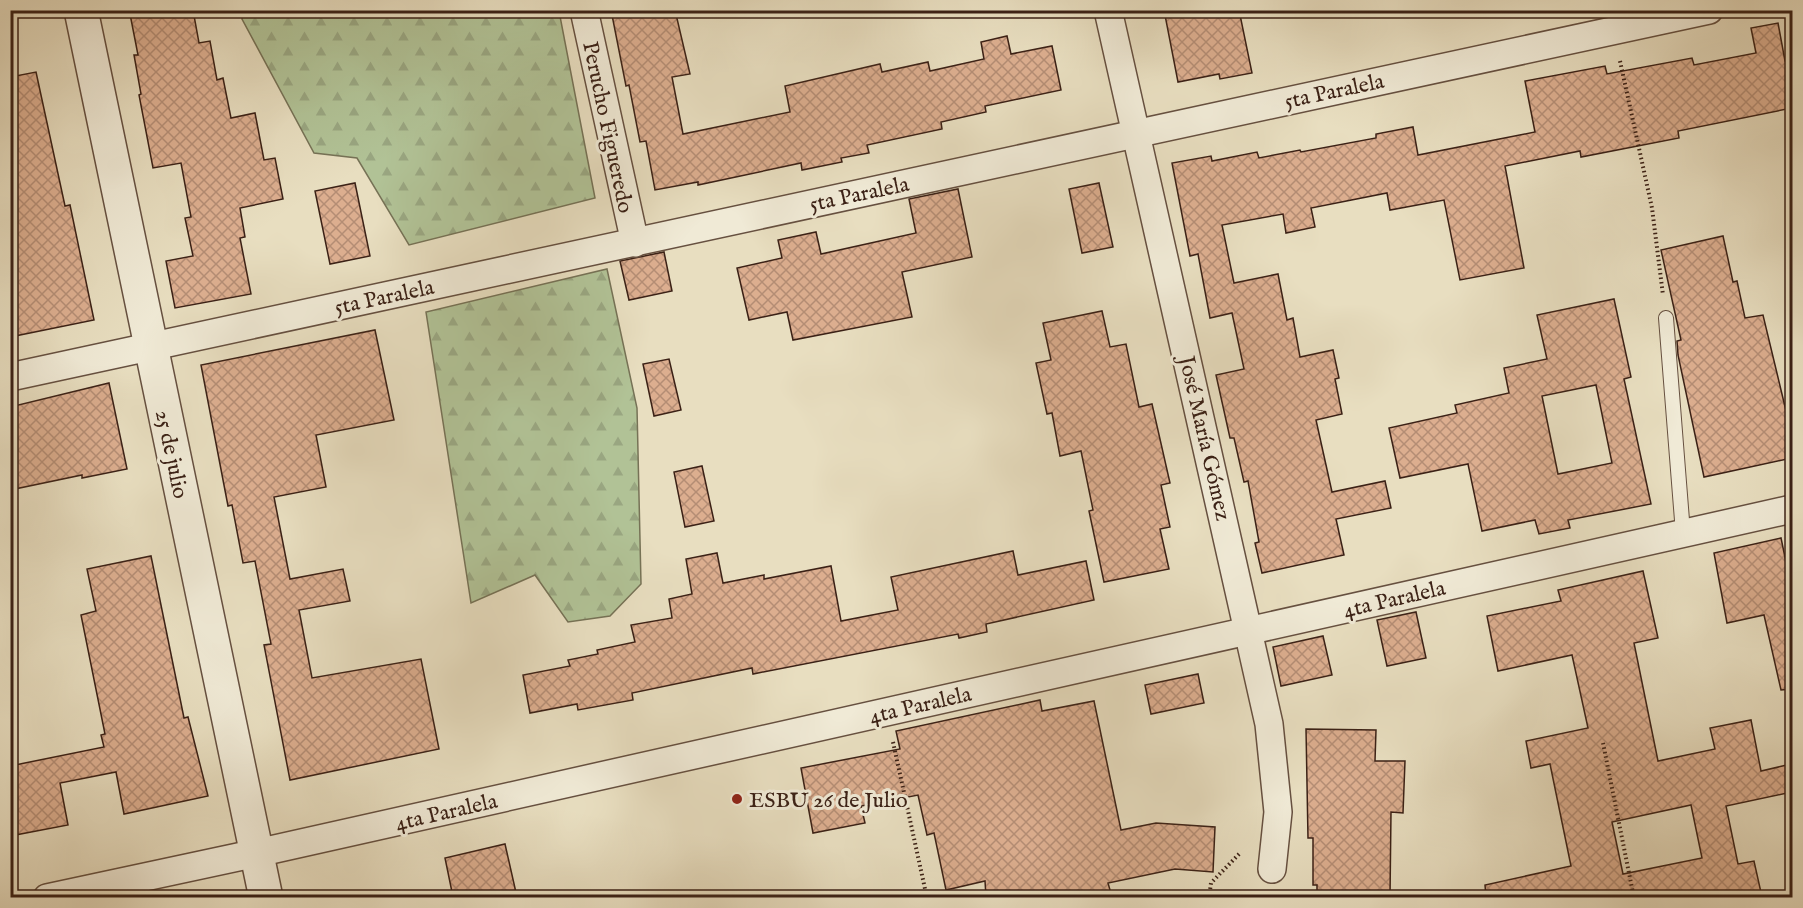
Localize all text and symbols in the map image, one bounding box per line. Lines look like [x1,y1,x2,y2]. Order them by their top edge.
street label: Perucho Figueredo [575,39,639,216]
street label: 5ta Paralela [1282,68,1387,116]
street label: 5ta Paralela [807,171,912,219]
street label: 5ta Paralela [332,274,437,322]
street label: José María Gómez [1171,351,1237,523]
street label: 25 de julio [148,408,194,501]
street label: 4ta Paralela [1341,575,1449,625]
street label: 4ta Paralela [867,681,975,731]
place label: ESBU 26 de Julio [749,787,908,815]
street label: 4ta Paralela [393,788,501,838]
marker: ESBU 26 de Julio [730,792,744,806]

